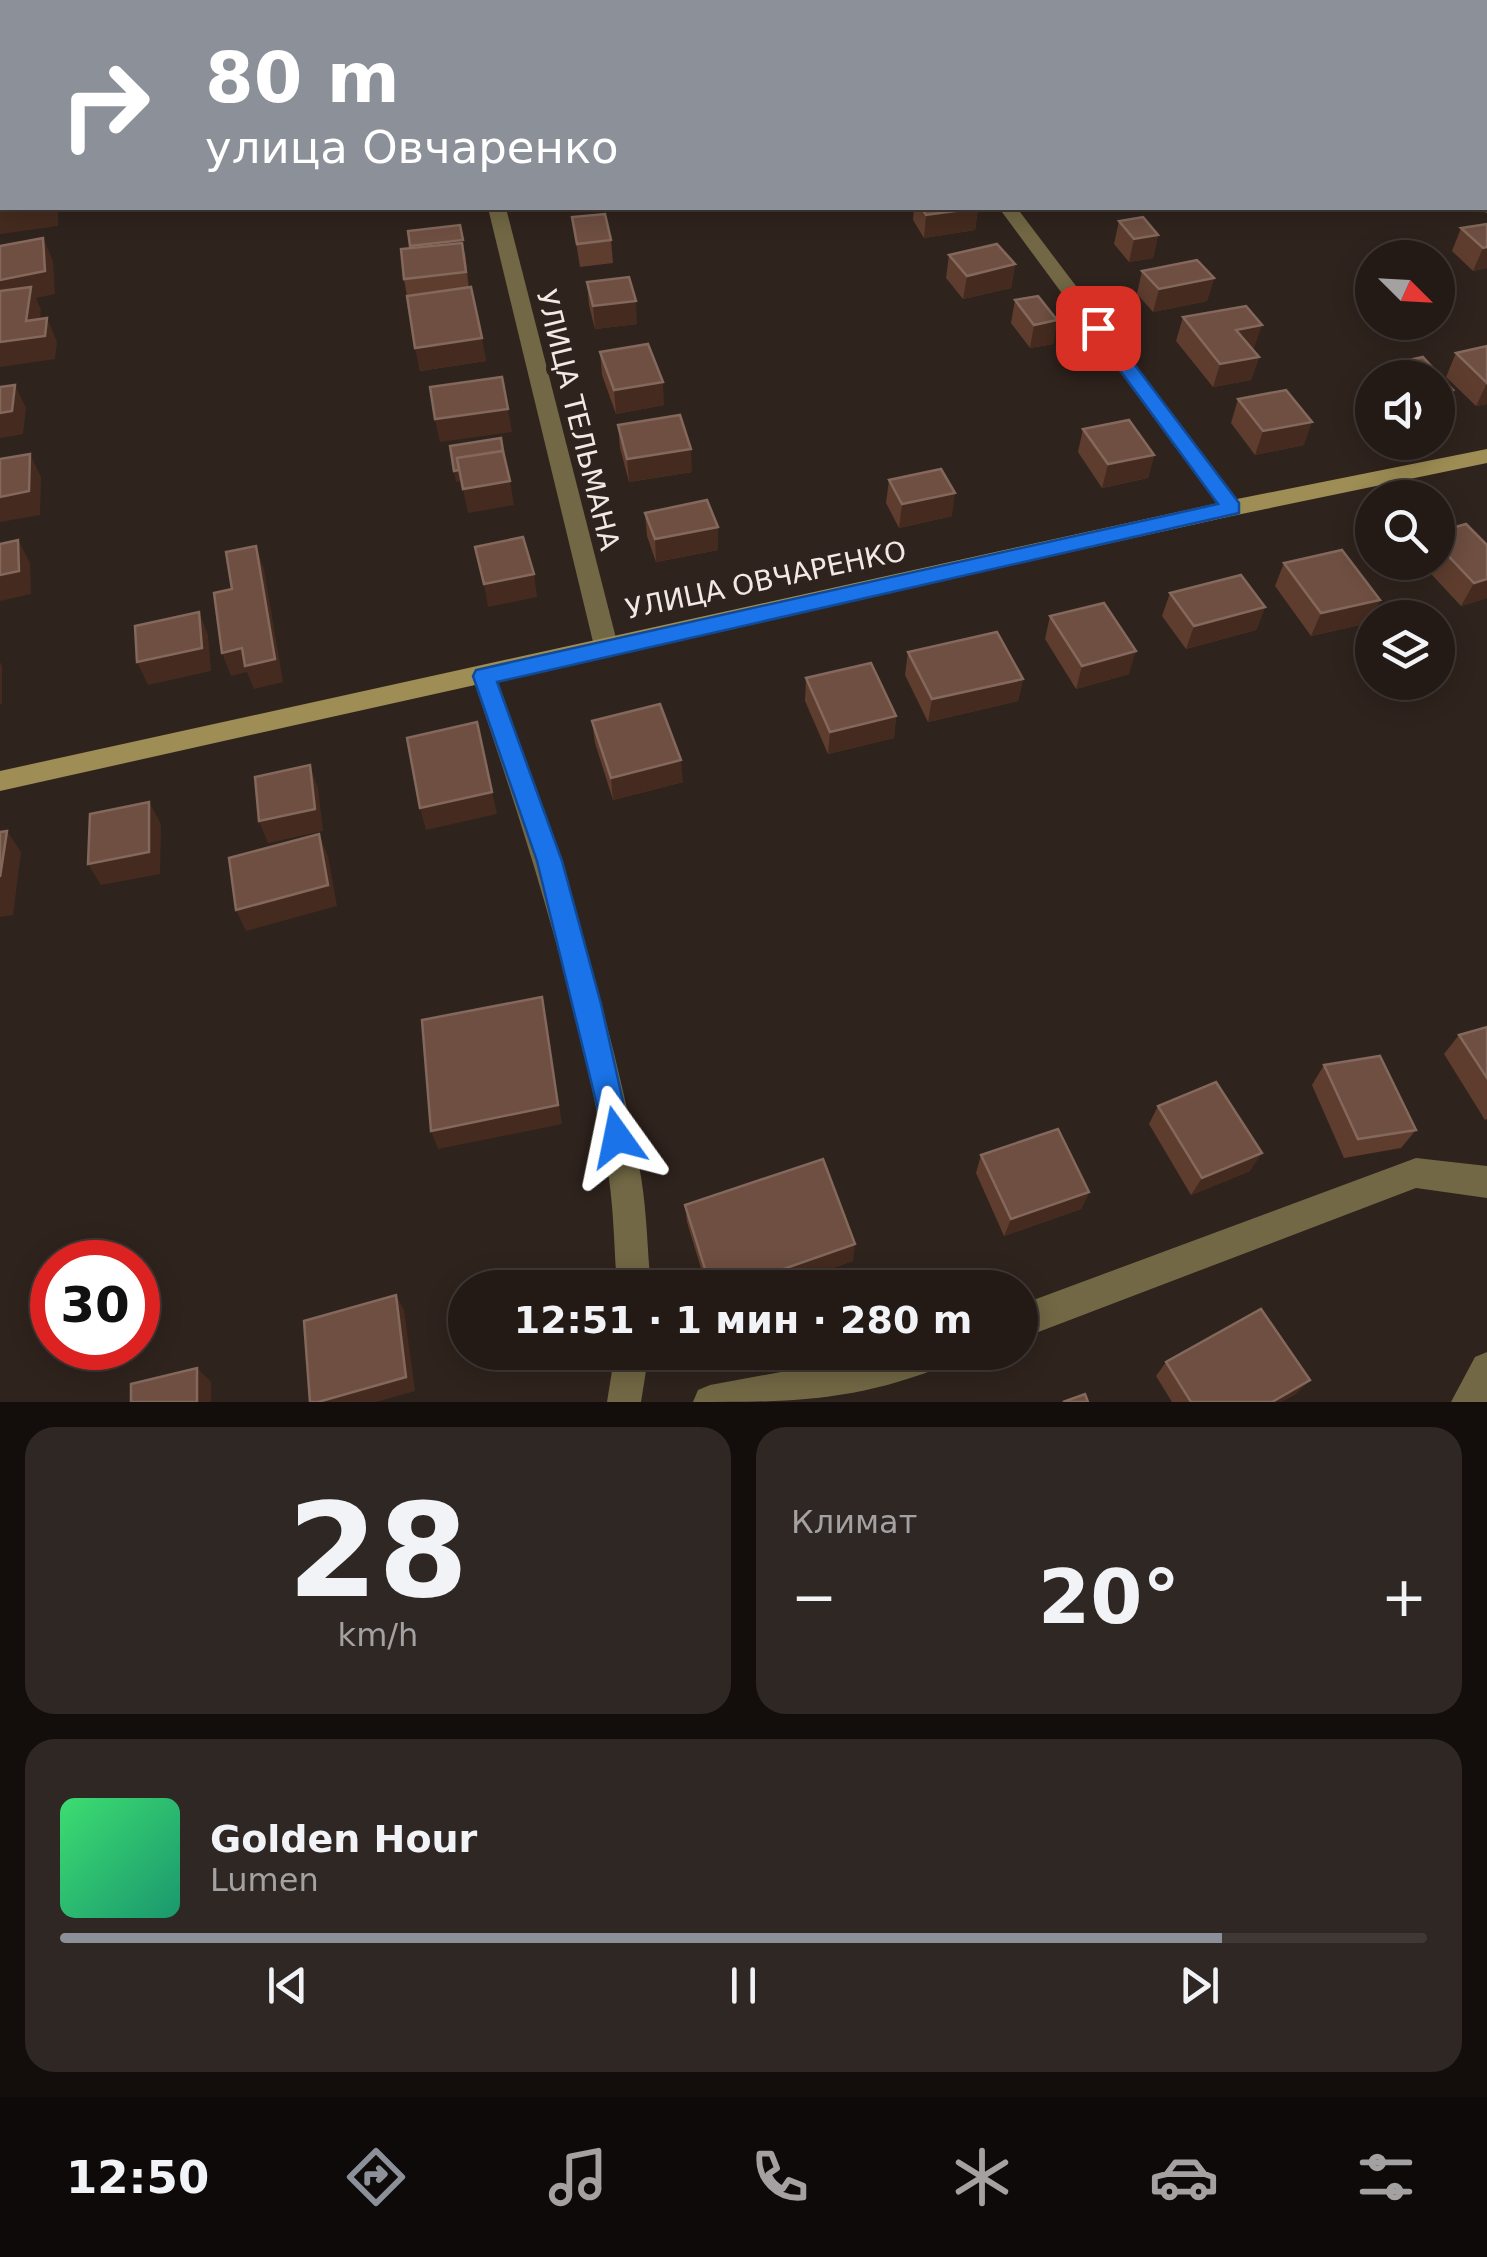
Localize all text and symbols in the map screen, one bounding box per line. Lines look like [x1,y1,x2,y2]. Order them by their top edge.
text: 80 m [205,37,400,119]
icon: right [40,40,170,170]
text: улица Овчаренко [205,121,619,174]
north arrow [1355,240,1455,340]
map controls [1355,240,1455,700]
street label: УЛИЦА ТЕЛЬМАНА [530,286,626,554]
pin [1056,286,1141,371]
icon: arrive [1071,301,1126,356]
button: sound [1355,360,1455,460]
button: search [1355,480,1455,580]
street label: УЛИЦА ОВЧАРЕНКО [623,534,909,626]
button: layers [1355,600,1455,700]
position arrow [565,1085,669,1189]
speed limit sign: 30 [30,1240,160,1370]
text: 12:51 · 1 мин · 280 m [514,1298,972,1342]
text: 28 [288,1475,468,1627]
text: Климат [791,1503,917,1541]
text: 20° [1038,1553,1180,1641]
text: − [791,1565,837,1629]
text: + [1381,1565,1427,1629]
text: km/h [338,1616,418,1654]
text: Golden Hour [210,1817,477,1861]
text: Lumen [210,1861,319,1899]
icon: previous [260,1958,315,2013]
icon: pause [716,1958,771,2013]
icon: next [1172,1958,1227,2013]
icon: directions [341,2142,411,2212]
icon: music [543,2142,613,2212]
icon: phone [745,2142,815,2212]
icon: climate [947,2142,1017,2212]
icon: car [1149,2142,1219,2212]
icon: filters [1351,2142,1421,2212]
text: 12:50 [66,2151,209,2204]

